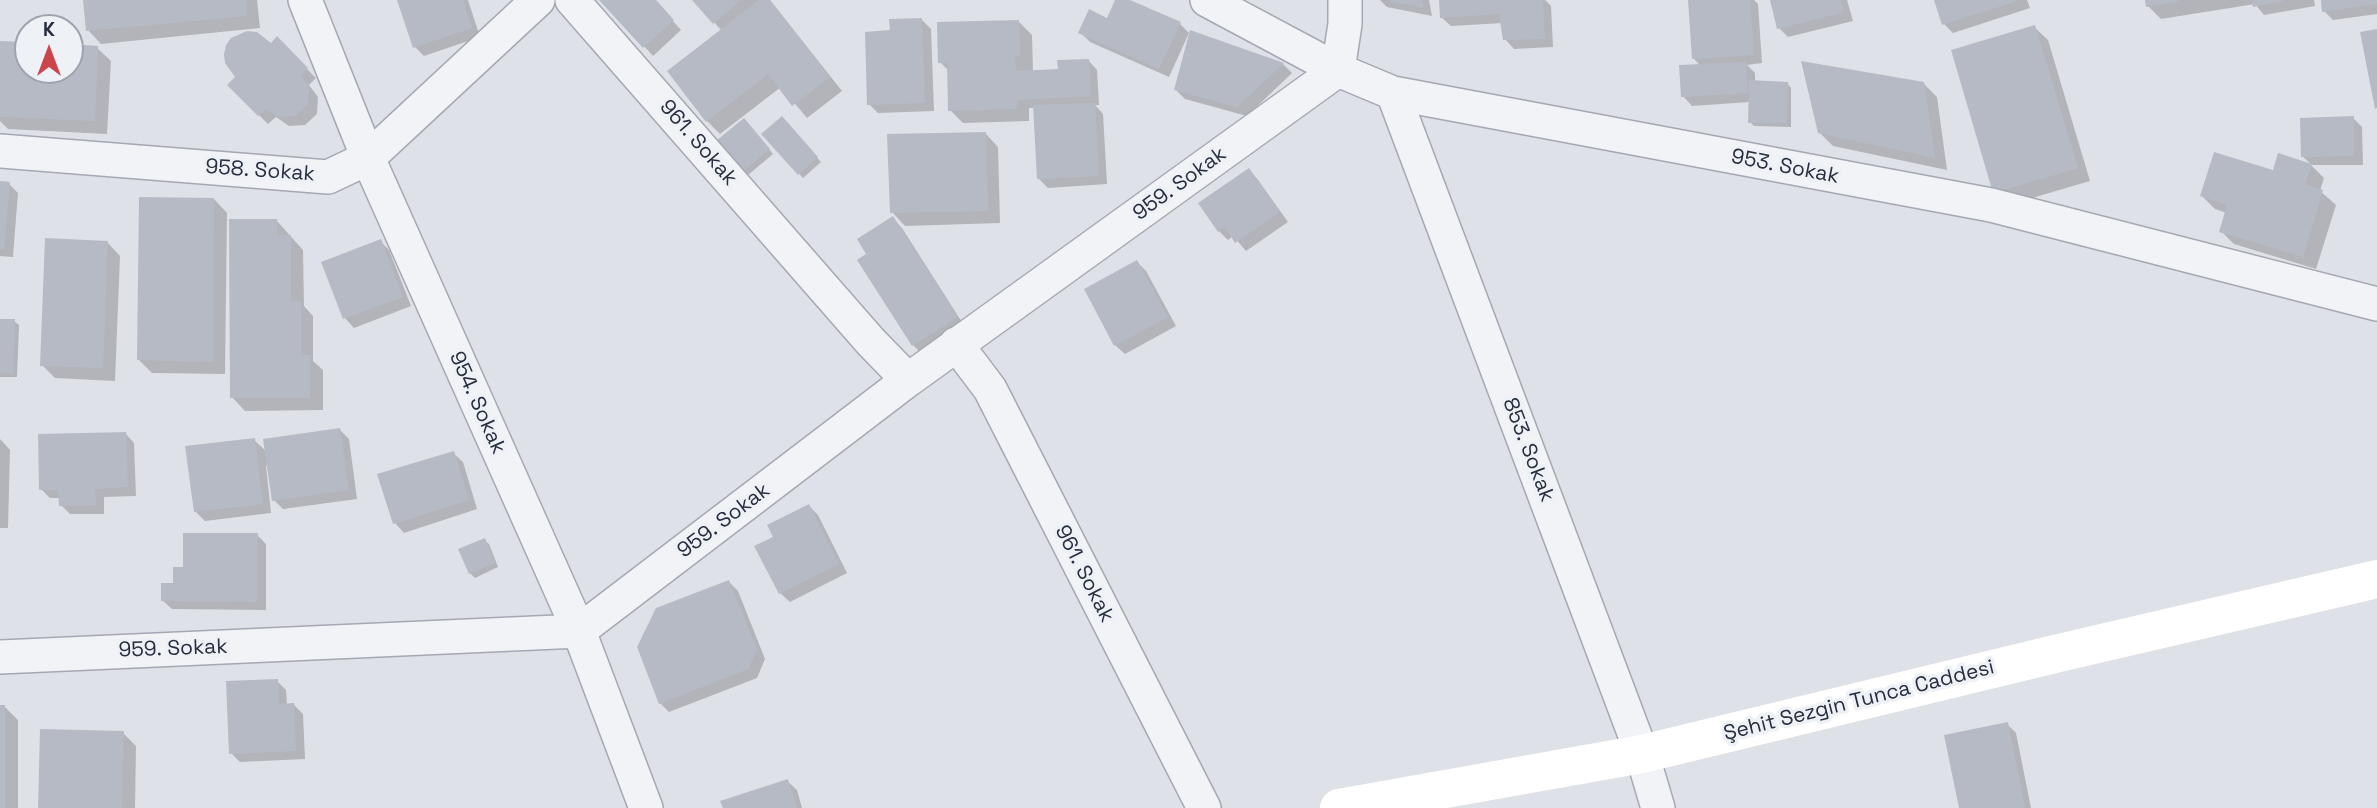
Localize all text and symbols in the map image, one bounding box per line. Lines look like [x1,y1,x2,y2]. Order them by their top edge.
north arrow [14,14,84,84]
text: K [43,17,55,42]
street label: 961. Sokak [654,95,742,191]
street label: 959. Sokak [1128,142,1232,226]
street label: 953. Sokak [1729,144,1841,190]
street label: 958. Sokak [205,155,315,187]
street label: 954. Sokak [443,348,511,458]
street label: 853. Sokak [1497,394,1559,506]
street label: 959. Sokak [673,478,775,564]
street label: 961. Sokak [1049,521,1119,627]
street label: 959. Sokak [118,635,228,663]
street label: Şehit Sezgin Tunca Caddesi [1721,655,1997,747]

